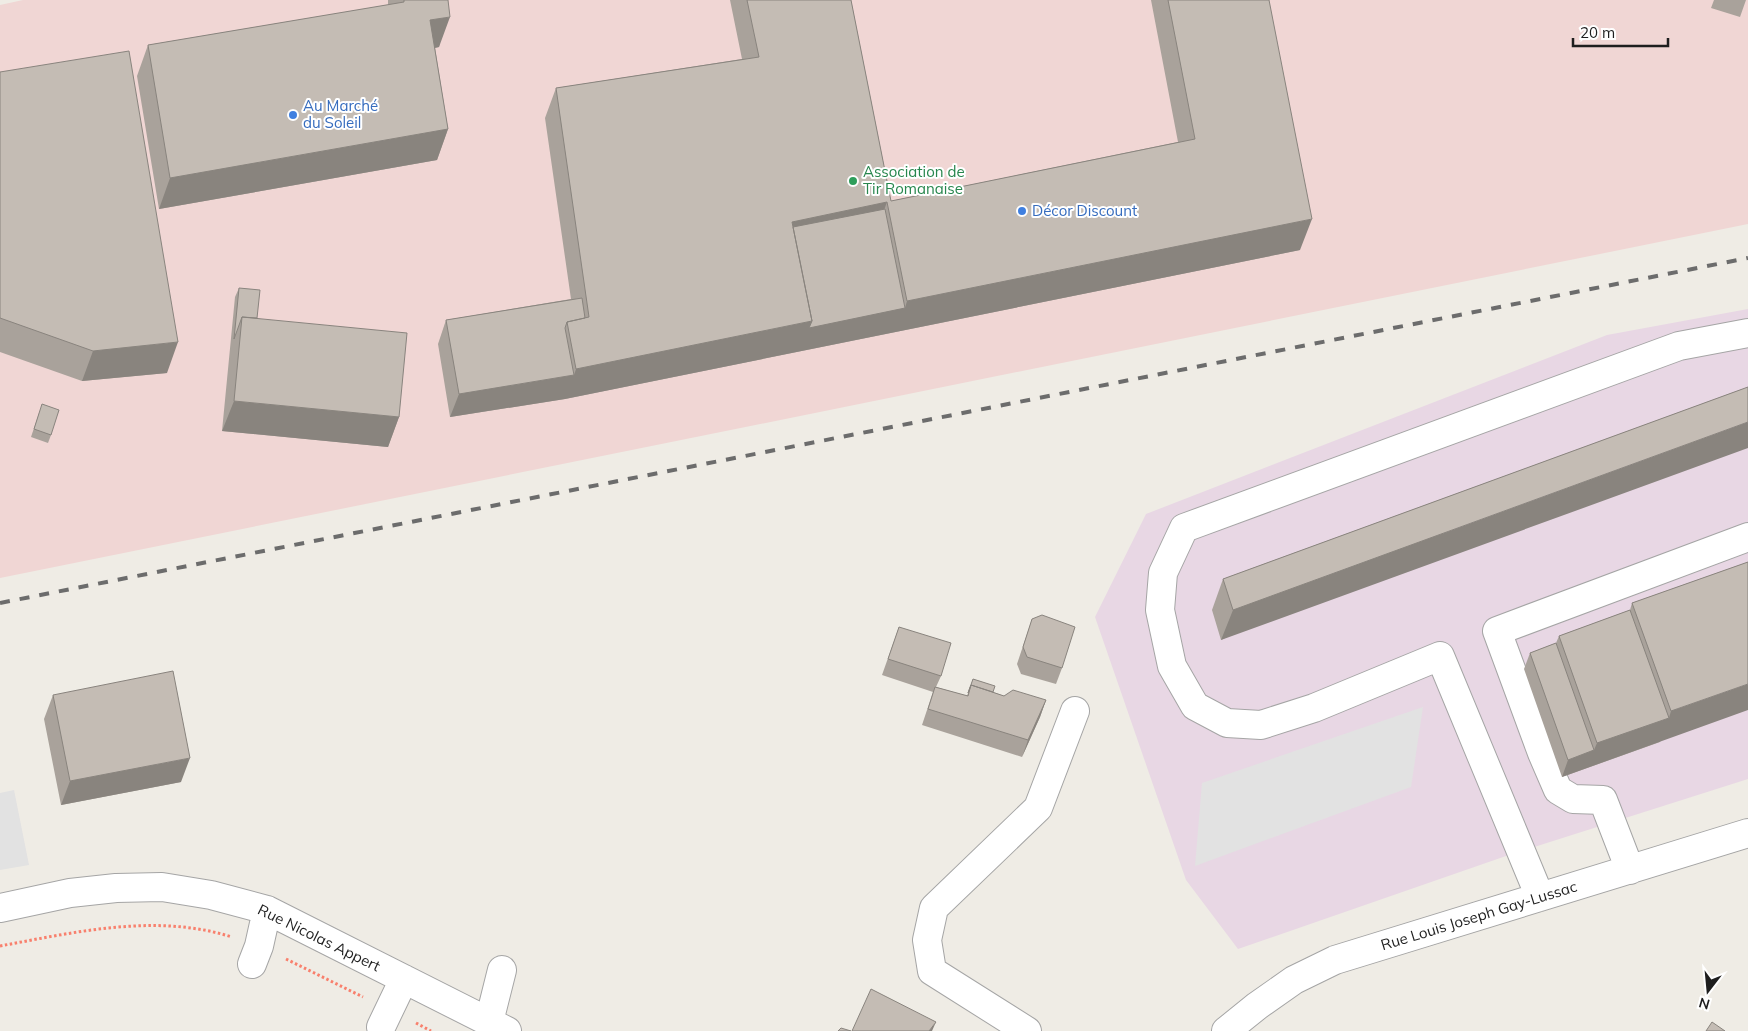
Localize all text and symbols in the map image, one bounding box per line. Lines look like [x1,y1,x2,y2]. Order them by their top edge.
scale bar [1573,15,1668,47]
text: 20 m [1580,23,1615,42]
place label: Au Marché du Soleil [303,96,378,132]
marker: Au Marché du Soleil [287,109,299,121]
place label: Association de Tir Romanaise [863,162,965,198]
marker: Association de Tir Romanaise [847,175,859,187]
place label: Décor Discount [1032,201,1137,220]
marker: Décor Discount [1016,205,1028,217]
street label: Rue Louis Joseph Gay-Lussac [1378,877,1579,954]
street label: Rue Nicolas Appert [255,900,384,975]
north arrow [1683,966,1733,1016]
text: N [1697,993,1712,1014]

